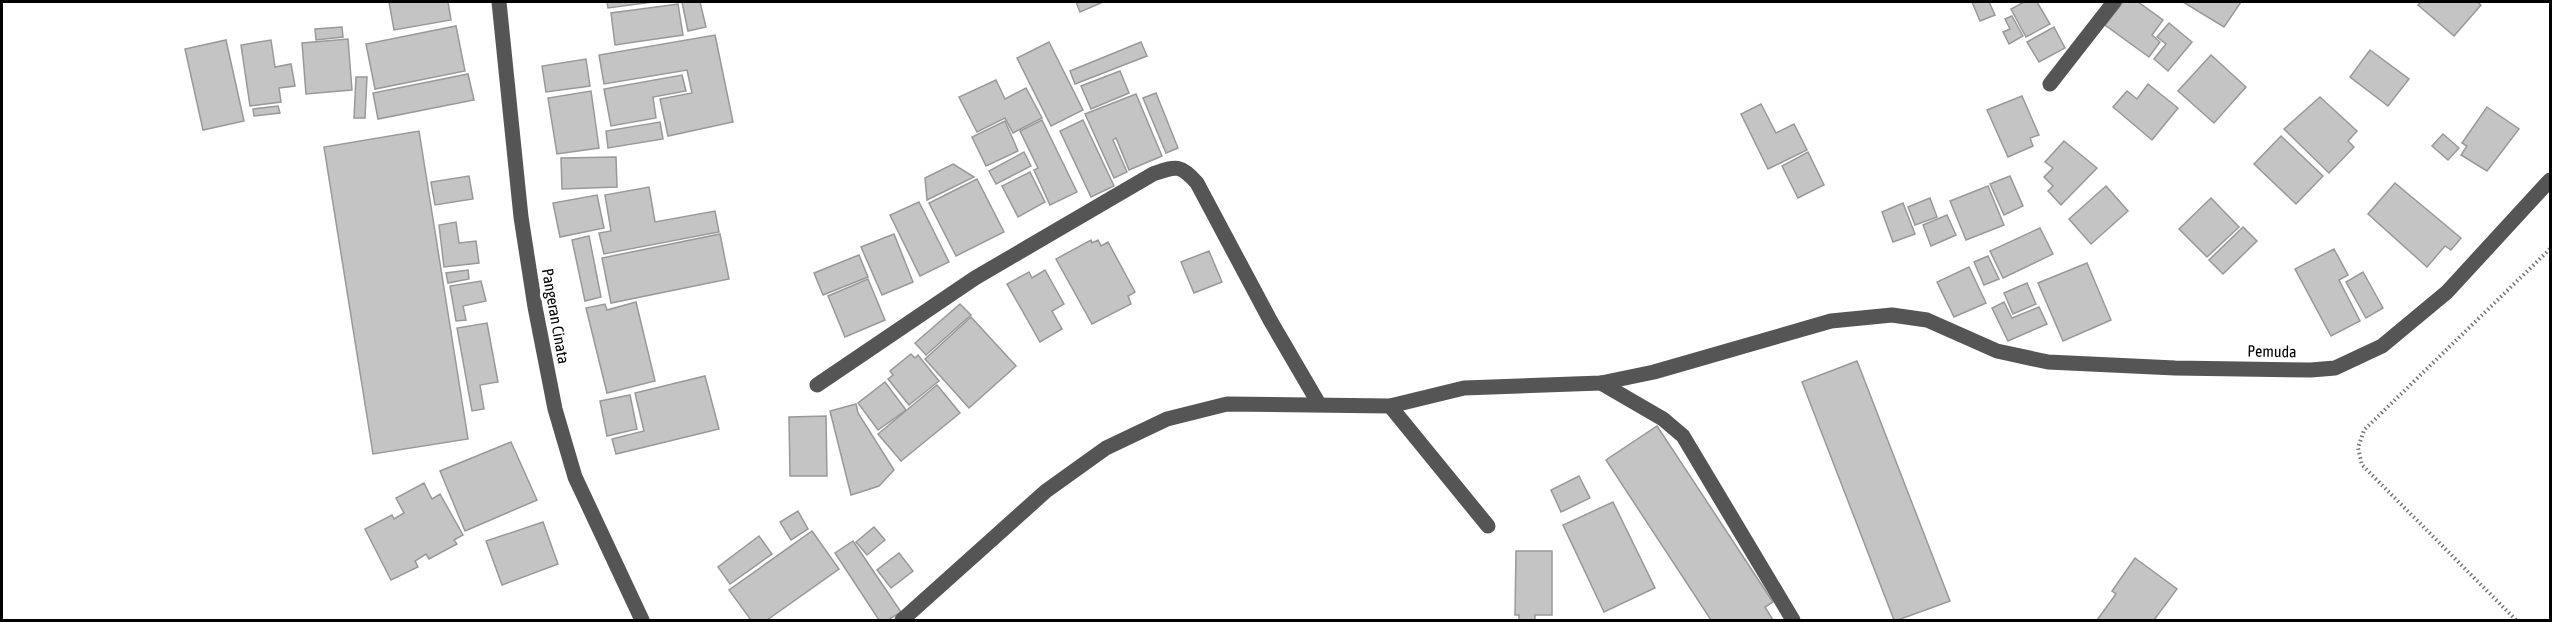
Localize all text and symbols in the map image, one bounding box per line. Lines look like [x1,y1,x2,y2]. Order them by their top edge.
street label: Pangeran Cinata [538,267,573,365]
street label: Pemuda [2247,342,2297,360]

